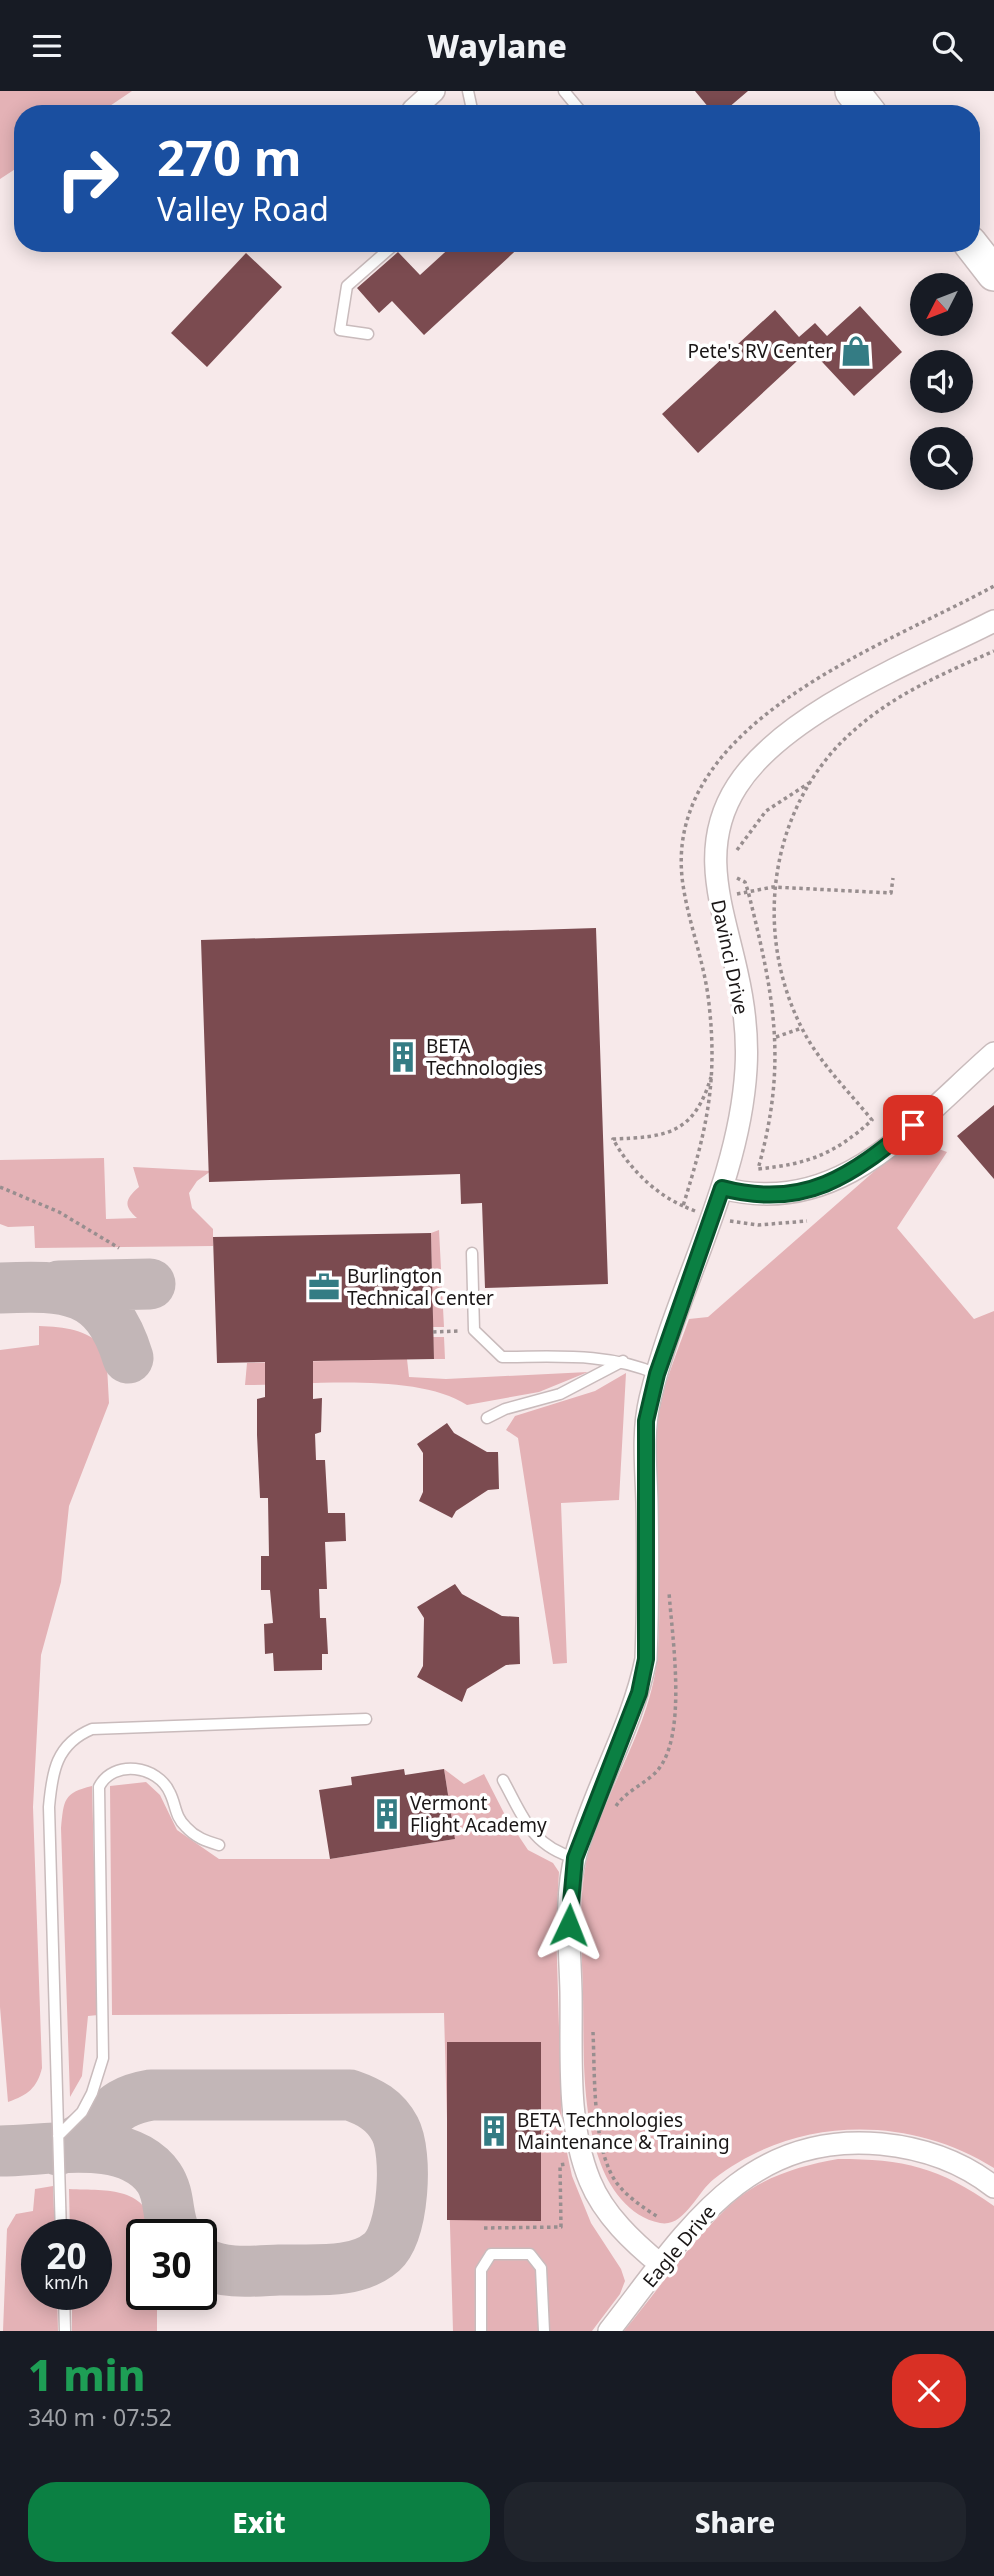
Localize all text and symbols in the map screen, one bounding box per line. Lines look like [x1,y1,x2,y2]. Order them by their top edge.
text: Waylane [427,24,567,67]
icon: menu [28,27,66,65]
icon: search [928,27,966,65]
text: 270 m [157,124,302,190]
icon: right [42,133,133,224]
text: Valley Road [157,187,329,230]
north arrow [910,273,973,336]
map controls [910,273,973,490]
shop icon: Pete's RV Center [839,334,873,368]
place label: Pete's RV Center [688,338,833,364]
button: sound [910,350,973,413]
button: search [910,427,973,490]
street label: Davinci Drive [705,897,755,1017]
place label: BETA Technologies [426,1033,543,1081]
building icon: BETA Technologies [386,1040,420,1074]
pin [883,1095,943,1155]
icon: arrive [894,1106,932,1144]
place label: Burlington Technical Center [347,1263,494,1311]
office icon: Burlington Technical Center [307,1270,341,1304]
place label: Vermont Flight Academy [410,1790,547,1838]
building icon: Vermont Flight Academy [370,1797,404,1831]
position arrow [532,1888,606,1962]
place label: BETA Technologies Maintenance & Training [517,2107,730,2155]
building icon: BETA Technologies Maintenance & Training [477,2114,511,2148]
street label: Eagle Drive [637,2199,721,2293]
speed limit sign: 30 [126,2219,217,2310]
text: 20 [46,2232,87,2279]
text: km/h [44,2270,89,2294]
text: 1 min [28,2346,145,2403]
button: close [892,2354,966,2428]
text: 340 m · 07:52 [28,2401,172,2433]
button: Exit [28,2482,490,2562]
button: Share [504,2482,966,2562]

